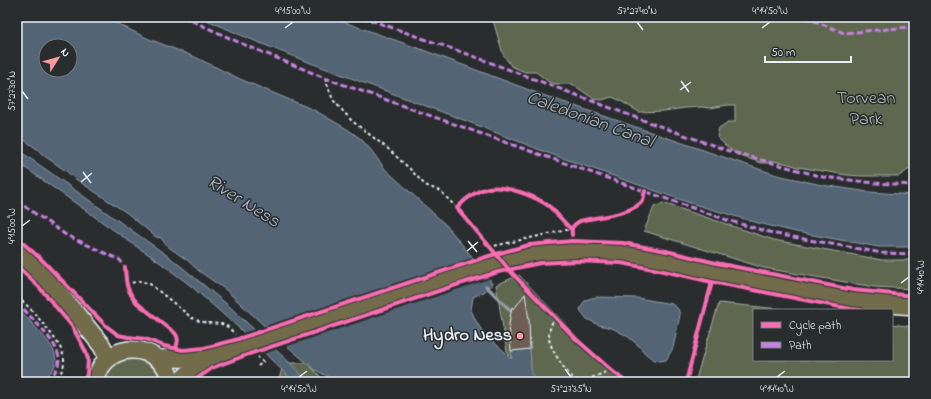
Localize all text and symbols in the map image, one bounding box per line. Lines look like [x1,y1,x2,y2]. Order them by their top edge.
text: 4°15'00"W [275,4,311,19]
text: 57°27'40"N [617,4,657,19]
text: 4°14'50"W [752,4,788,19]
north arrow [38,38,78,78]
scale bar [765,38,851,64]
text: 50 m [771,44,795,62]
text: N [57,45,74,60]
text: 57°27'30"N [5,71,20,111]
water label: Caledonian Canal [523,84,660,156]
park label: Torvean Park [837,86,895,133]
water label: River Ness [201,169,285,235]
text: 4°15'00"W [5,208,20,244]
text: 4°14'40"W [914,260,929,294]
legend [753,309,893,361]
text: Cycle path [789,317,841,336]
place label: Hydro Ness [423,323,512,350]
marker: Hydro Ness [515,331,525,341]
text: Path [789,337,812,355]
text: 4°14'50"W [281,382,317,397]
text: 57°27'35"N [550,382,592,397]
text: 4°14'40"W [760,382,794,397]

